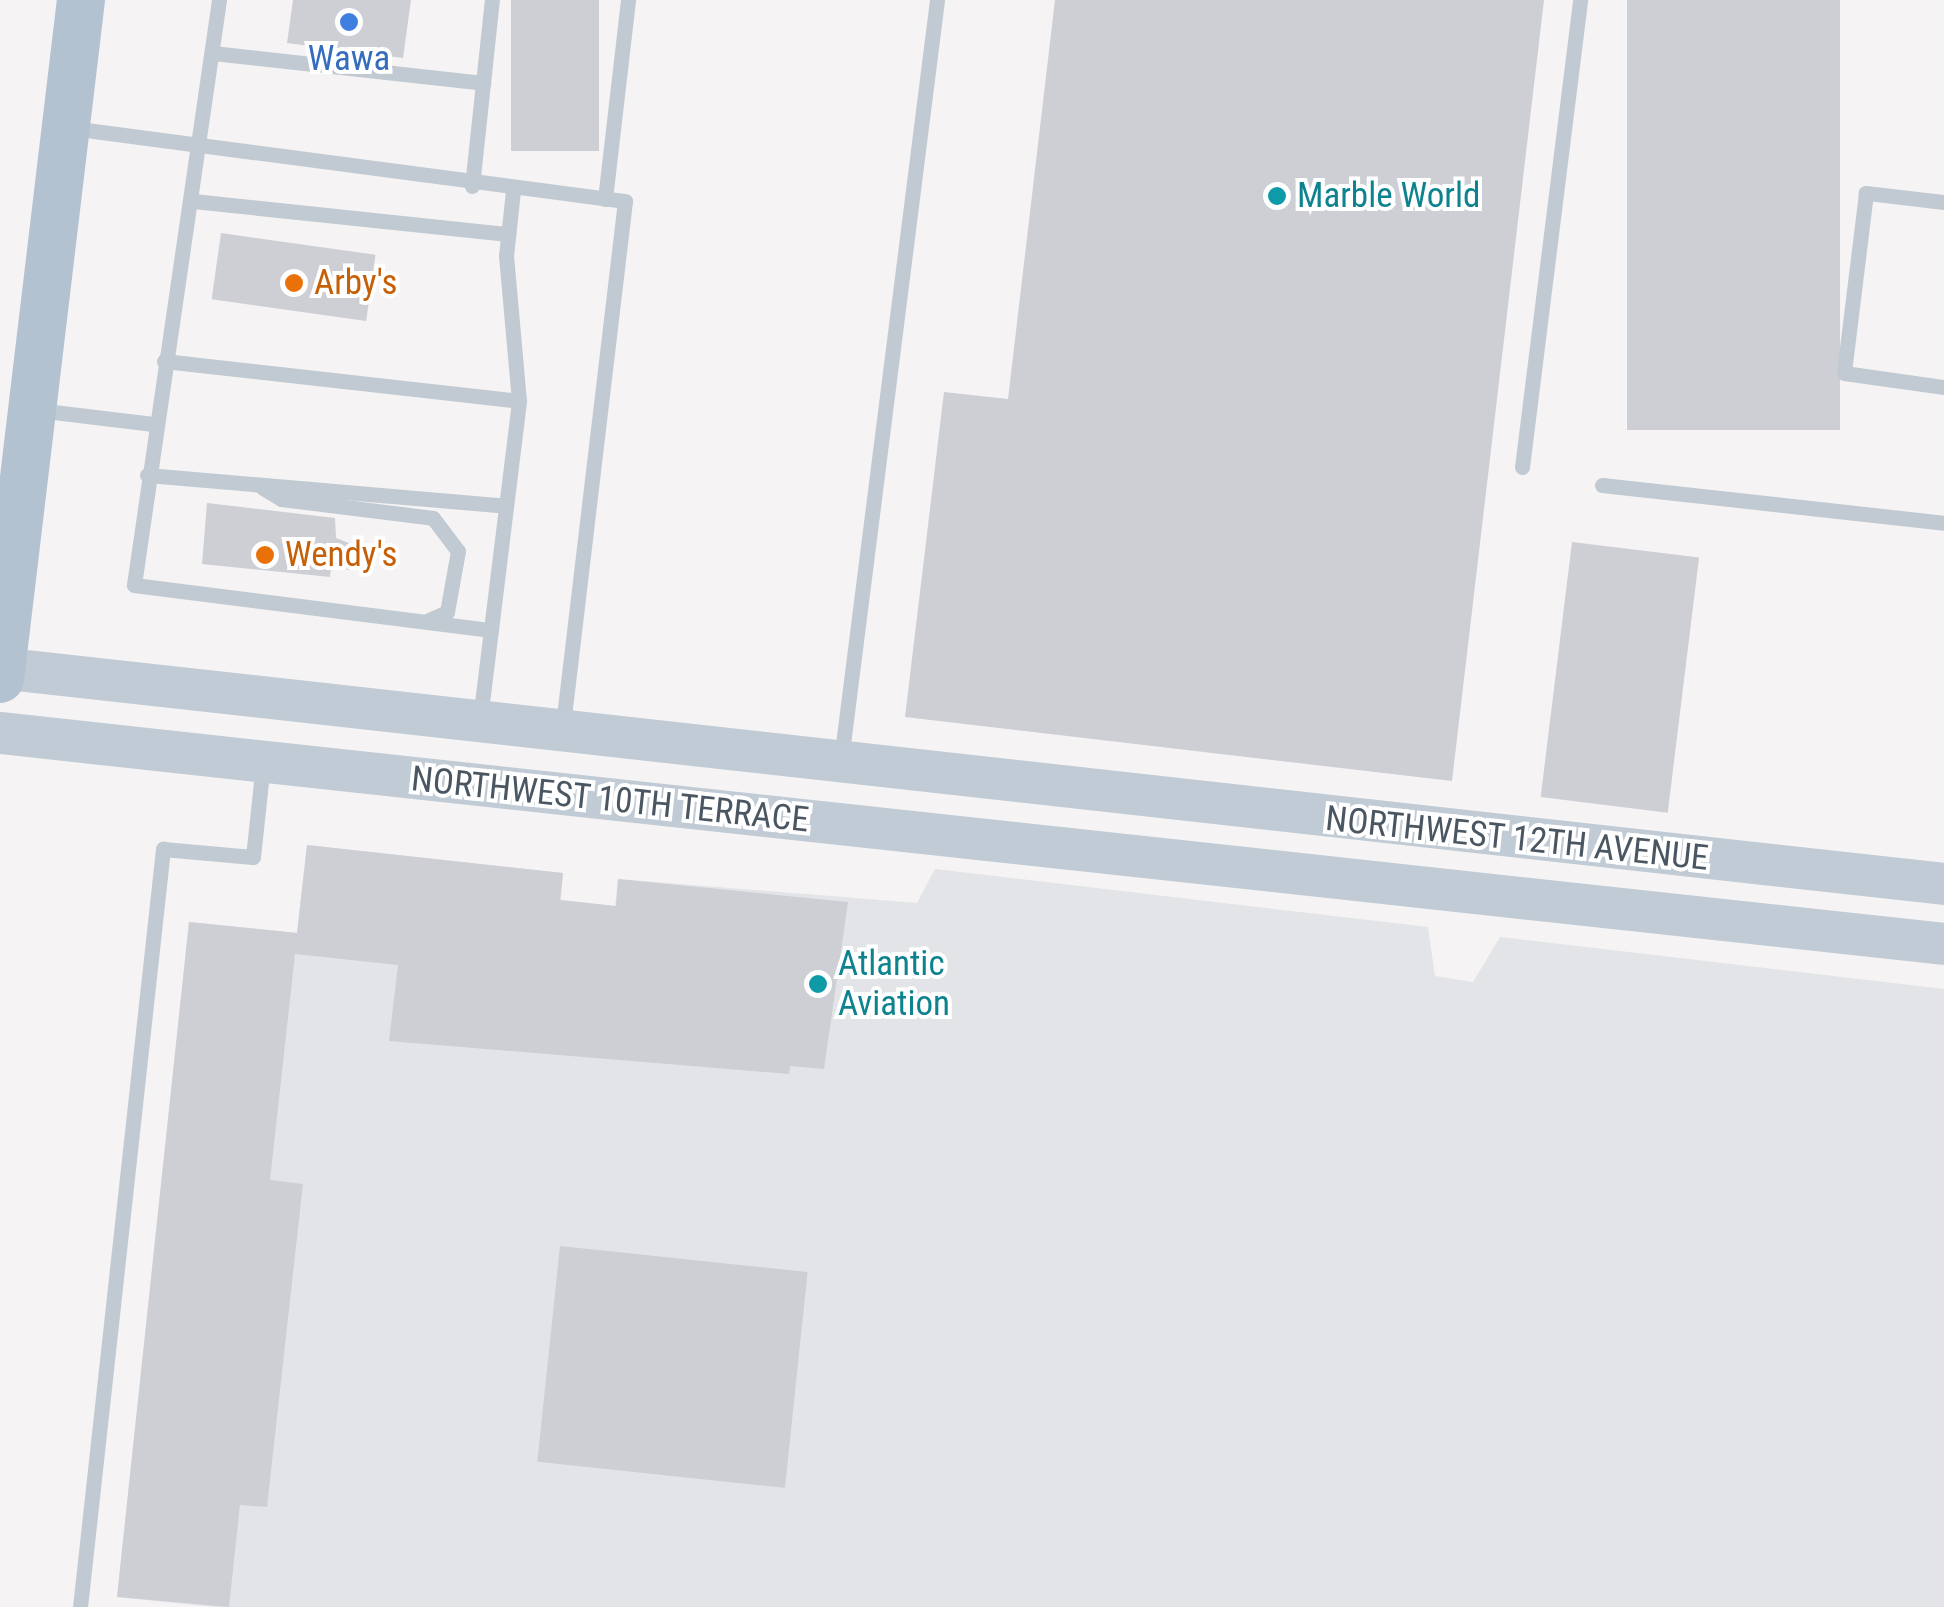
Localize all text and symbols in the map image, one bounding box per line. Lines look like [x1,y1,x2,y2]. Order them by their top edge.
marker: Wawa [338,11,360,33]
place label: Wawa [308,38,390,80]
place label: Marble World [1297,175,1480,217]
marker: Marble World [1266,185,1288,207]
place label: Arby's [314,262,397,304]
marker: Arby's [283,272,305,294]
place label: Wendy's [285,534,397,576]
marker: Wendy's [254,544,276,566]
street label: NORTHWEST 10TH TERRACE [408,758,812,842]
street label: NORTHWEST 12TH AVENUE [1323,798,1711,880]
place label: Atlantic Aviation [838,943,950,1025]
marker: Atlantic Aviation [807,973,829,995]

